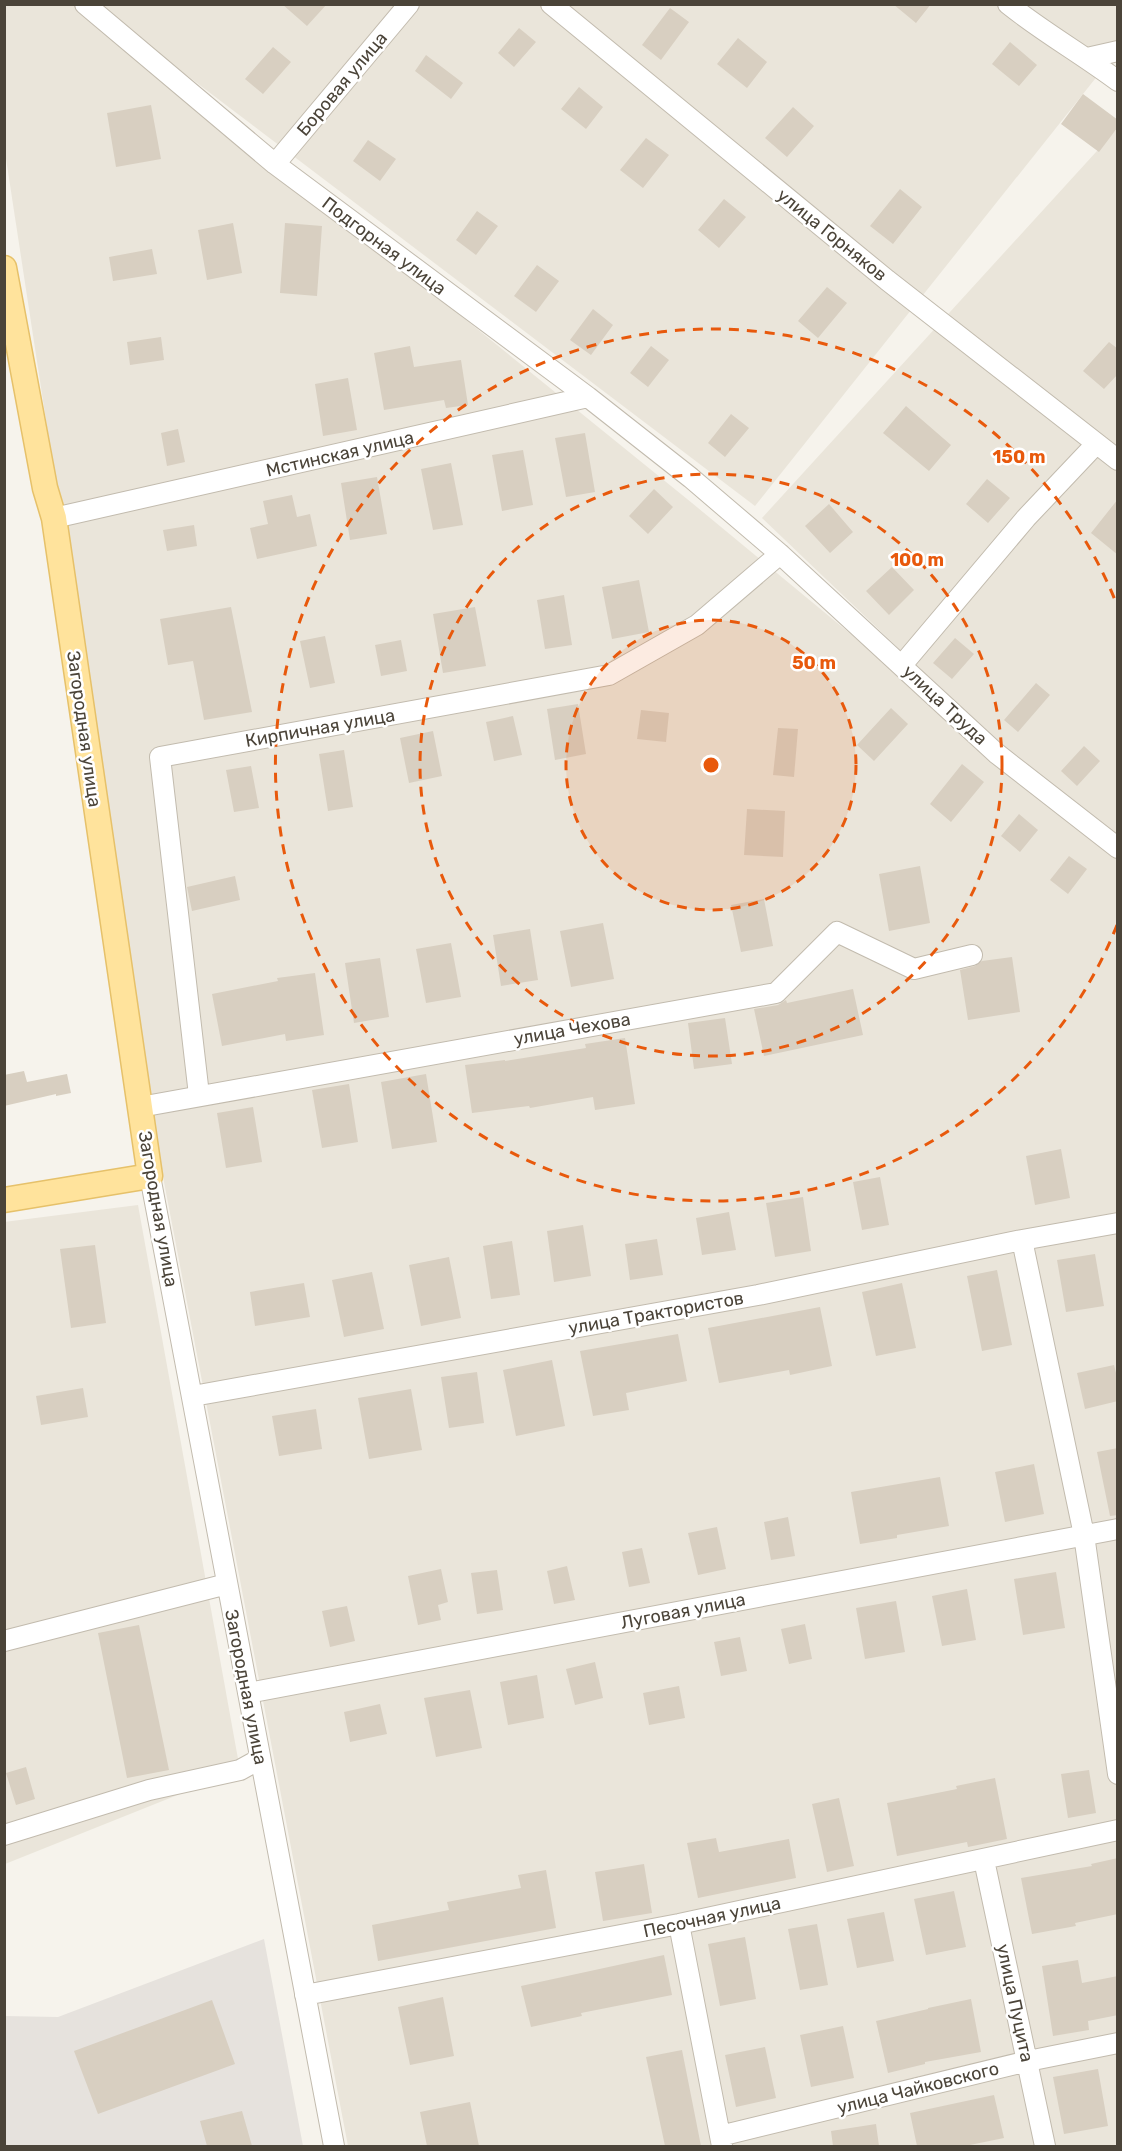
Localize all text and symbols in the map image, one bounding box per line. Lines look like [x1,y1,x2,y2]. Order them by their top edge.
street label: Боровая улица [292,28,392,140]
street label: улица Горняков [773,184,891,286]
street label: Подгорная улица [318,192,450,300]
street label: Мстинская улица [264,426,416,482]
text: 150 m [992,446,1046,468]
text: 100 m [890,549,944,571]
street label: Загородная улица [62,649,106,809]
text: 50 m [792,652,836,674]
street label: улица Труда [898,660,992,750]
street label: Кирпичная улица [243,704,397,752]
centre of rings [701,755,721,775]
street label: улица Чехова [512,1008,632,1050]
street label: Загородная улица [133,1129,183,1289]
street label: улица Трактористов [567,1287,745,1339]
street label: Луговая улица [619,1588,747,1634]
street label: Загородная улица [220,1607,272,1767]
street label: Песочная улица [641,1892,783,1942]
street label: улица Пуцита [992,1942,1038,2064]
street label: улица Чайковского [835,2057,1001,2119]

